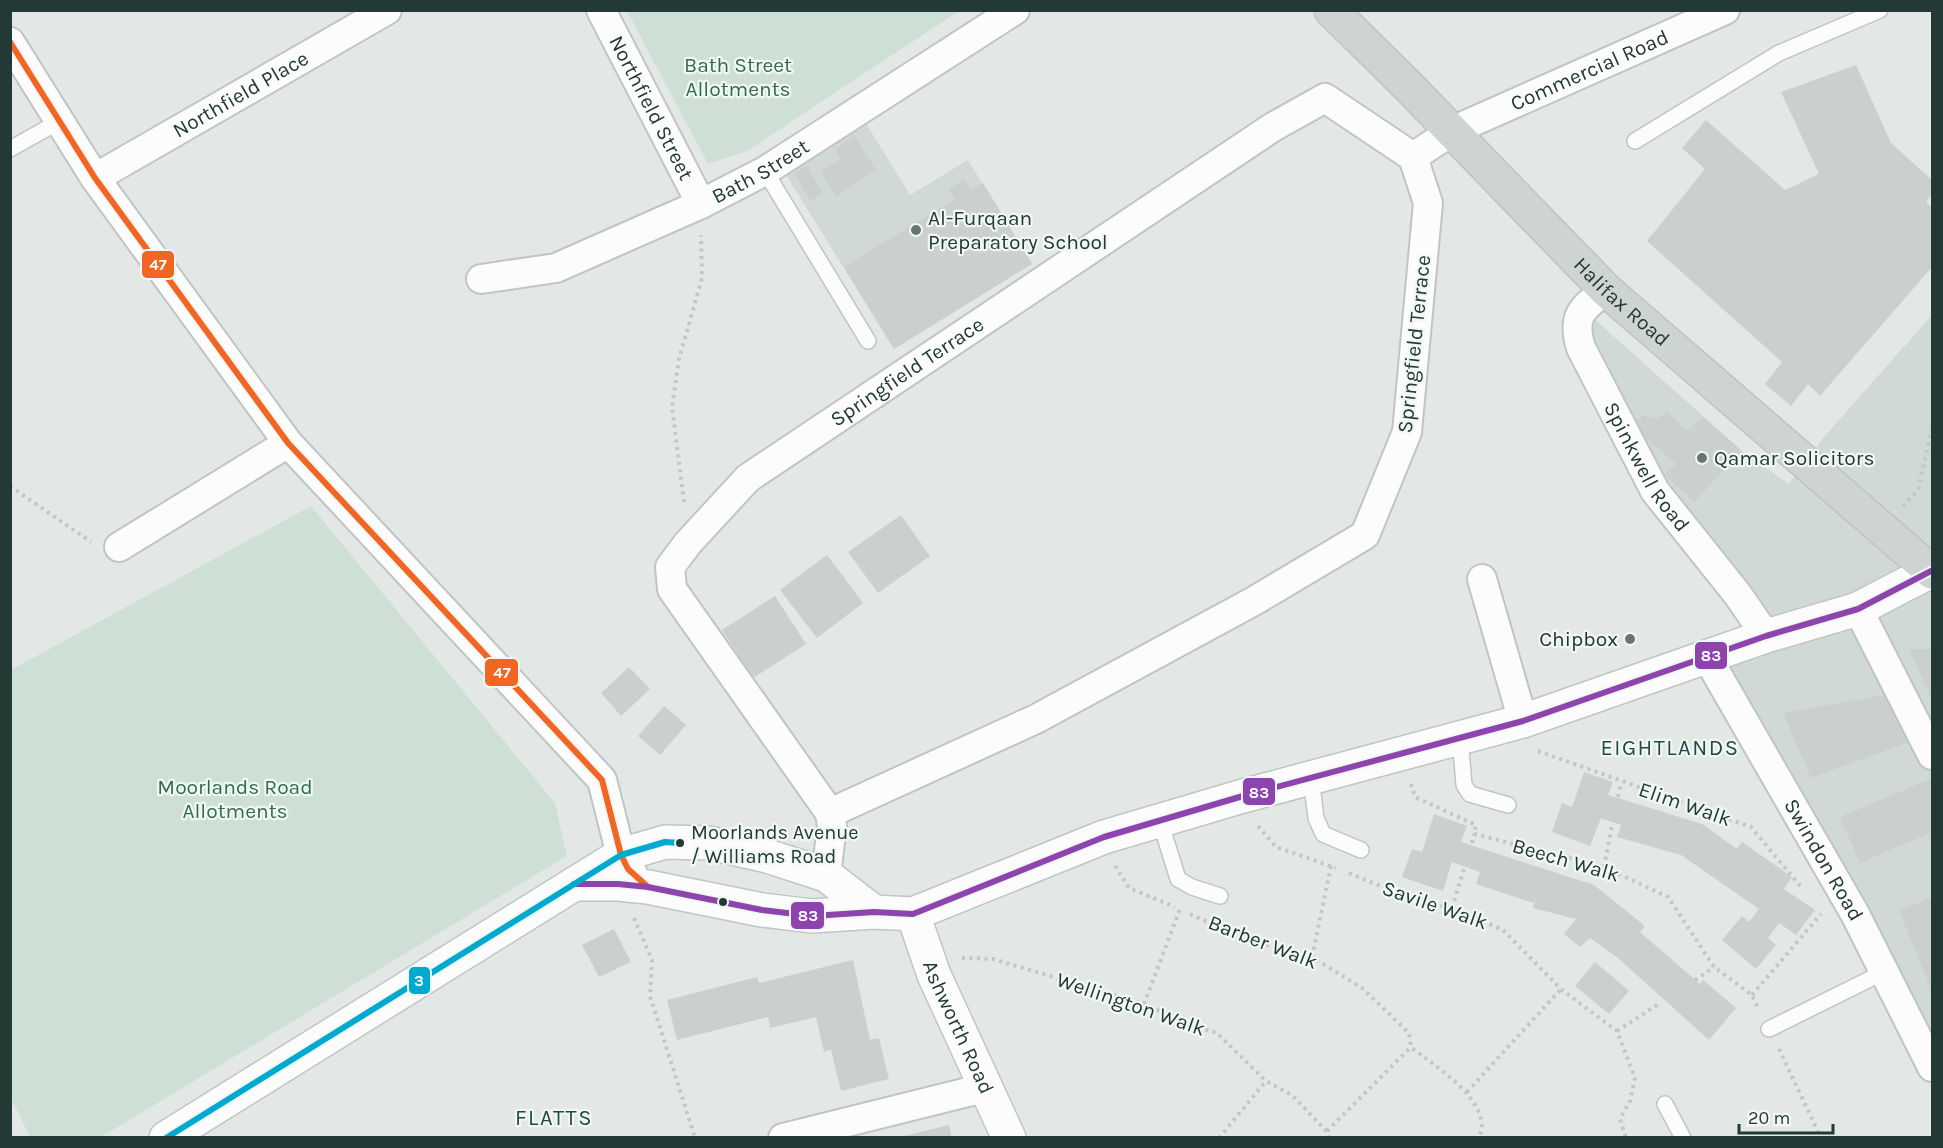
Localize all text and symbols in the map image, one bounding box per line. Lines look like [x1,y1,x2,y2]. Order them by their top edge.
street label: Commercial Road [1507,25,1672,115]
street label: Northfield Street [604,31,699,184]
street label: Northfield Place [169,46,313,143]
park label: Bath Street Allotments [684,53,792,101]
street label: Bath Street [708,134,813,208]
place label: Al-Furqaan Preparatory School [928,206,1108,254]
marker: Al-Furqaan Preparatory School [909,223,923,237]
line badge: 47 [141,250,175,279]
street label: Halifax Road [1569,252,1674,351]
street label: Springfield Terrace [1393,254,1435,434]
text: 47 [149,255,167,274]
street label: Springfield Terrace [826,312,988,431]
street label: Spinkwell Road [1599,398,1695,536]
place label: Qamar Solicitors [1714,446,1874,470]
marker: Qamar Solicitors [1695,451,1709,465]
place label: Chipbox [1539,627,1618,651]
marker: Chipbox [1623,632,1637,646]
line badge: 83 [1694,641,1728,670]
text: 83 [1701,646,1721,665]
line badge: 47 [484,658,519,687]
text: 47 [493,663,511,682]
district label: EIGHTLANDS [1600,735,1740,761]
park label: Moorlands Road Allotments [157,775,313,823]
line badge: 83 [1242,777,1276,806]
street label: Elim Walk [1636,777,1734,831]
text: 83 [1249,783,1269,802]
street label: Swindon Road [1779,794,1868,925]
place label: Moorlands Avenue / Williams Road [691,821,859,868]
street label: Beech Walk [1510,833,1623,887]
marker: Moorlands Avenue / Williams Road [674,837,686,849]
street label: Savile Walk [1379,876,1491,934]
unlabelled marker [717,896,729,908]
line badge: 83 [790,901,825,930]
text: 83 [798,906,818,925]
street label: Barber Walk [1205,910,1321,974]
street label: Ashworth Road [918,957,999,1098]
line badge: 3 [408,966,431,995]
street label: Wellington Walk [1053,967,1209,1041]
text: 3 [414,971,424,990]
scale bar [1739,1097,1834,1135]
district label: FLATTS [515,1105,593,1131]
text: 20 m [1748,1107,1790,1129]

